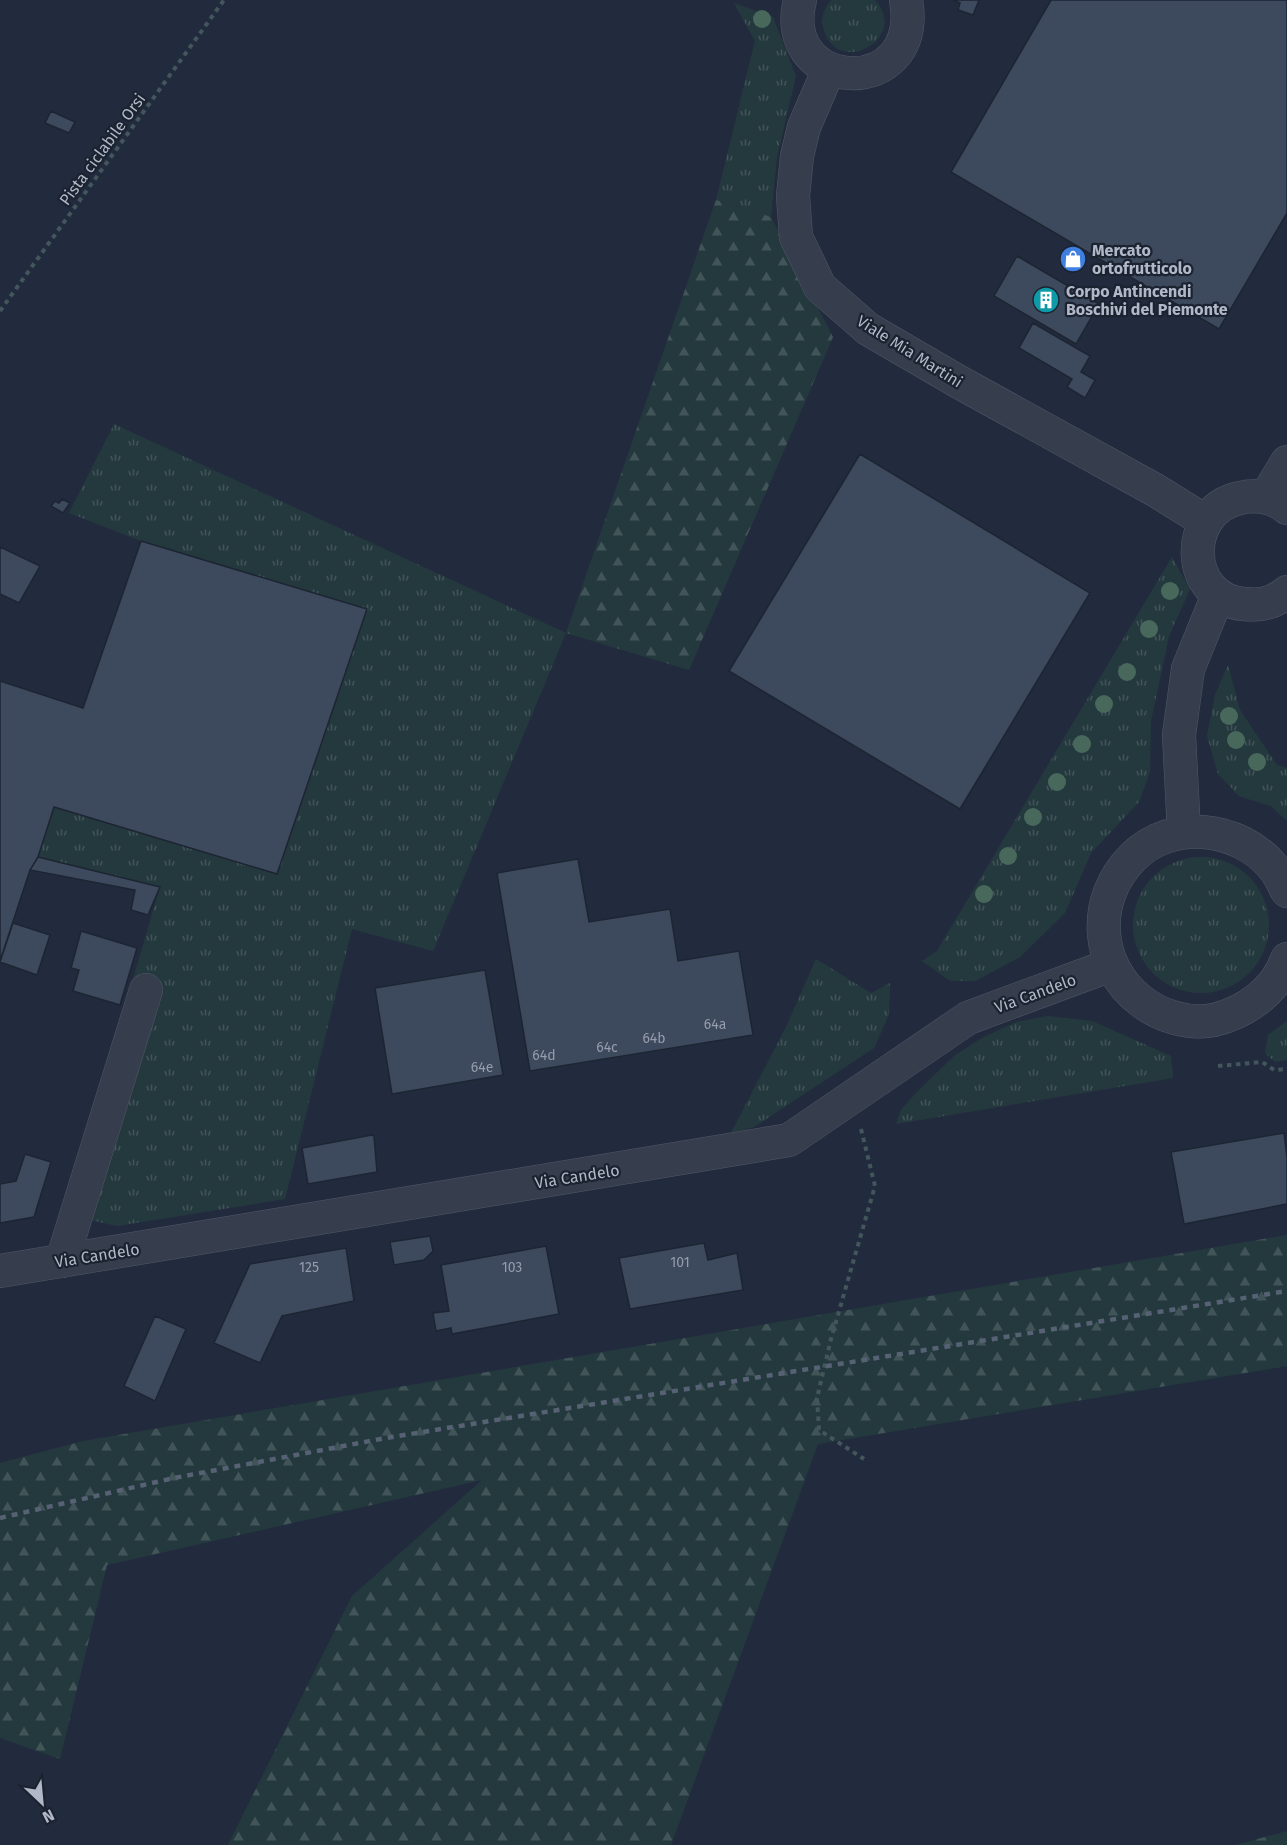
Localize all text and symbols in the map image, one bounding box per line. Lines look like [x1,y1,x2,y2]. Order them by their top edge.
street label: Pista ciclabile Orsi [55,90,149,209]
place label: Mercato ortofrutticolo [1092,241,1192,278]
shop icon: Mercato ortofrutticolo [1058,244,1088,274]
place label: Corpo Antincendi Boschivi del Piemonte [1066,282,1228,319]
building icon: Corpo Antincendi Boschivi del Piemonte [1031,285,1061,315]
street label: Viale Mia Martini [853,311,966,392]
street label: Via Candelo [992,970,1079,1017]
house number: 64a [704,1016,726,1033]
house number: 64b [642,1030,666,1047]
house number: 64c [596,1039,618,1056]
house number: 64d [532,1047,556,1064]
house number: 64e [471,1059,493,1076]
street label: Via Candelo [533,1160,621,1193]
street label: Via Candelo [53,1239,141,1272]
house number: 101 [670,1254,690,1271]
house number: 125 [299,1259,319,1276]
house number: 103 [502,1259,522,1276]
north arrow [12,1773,72,1833]
text: N [39,1805,57,1827]

